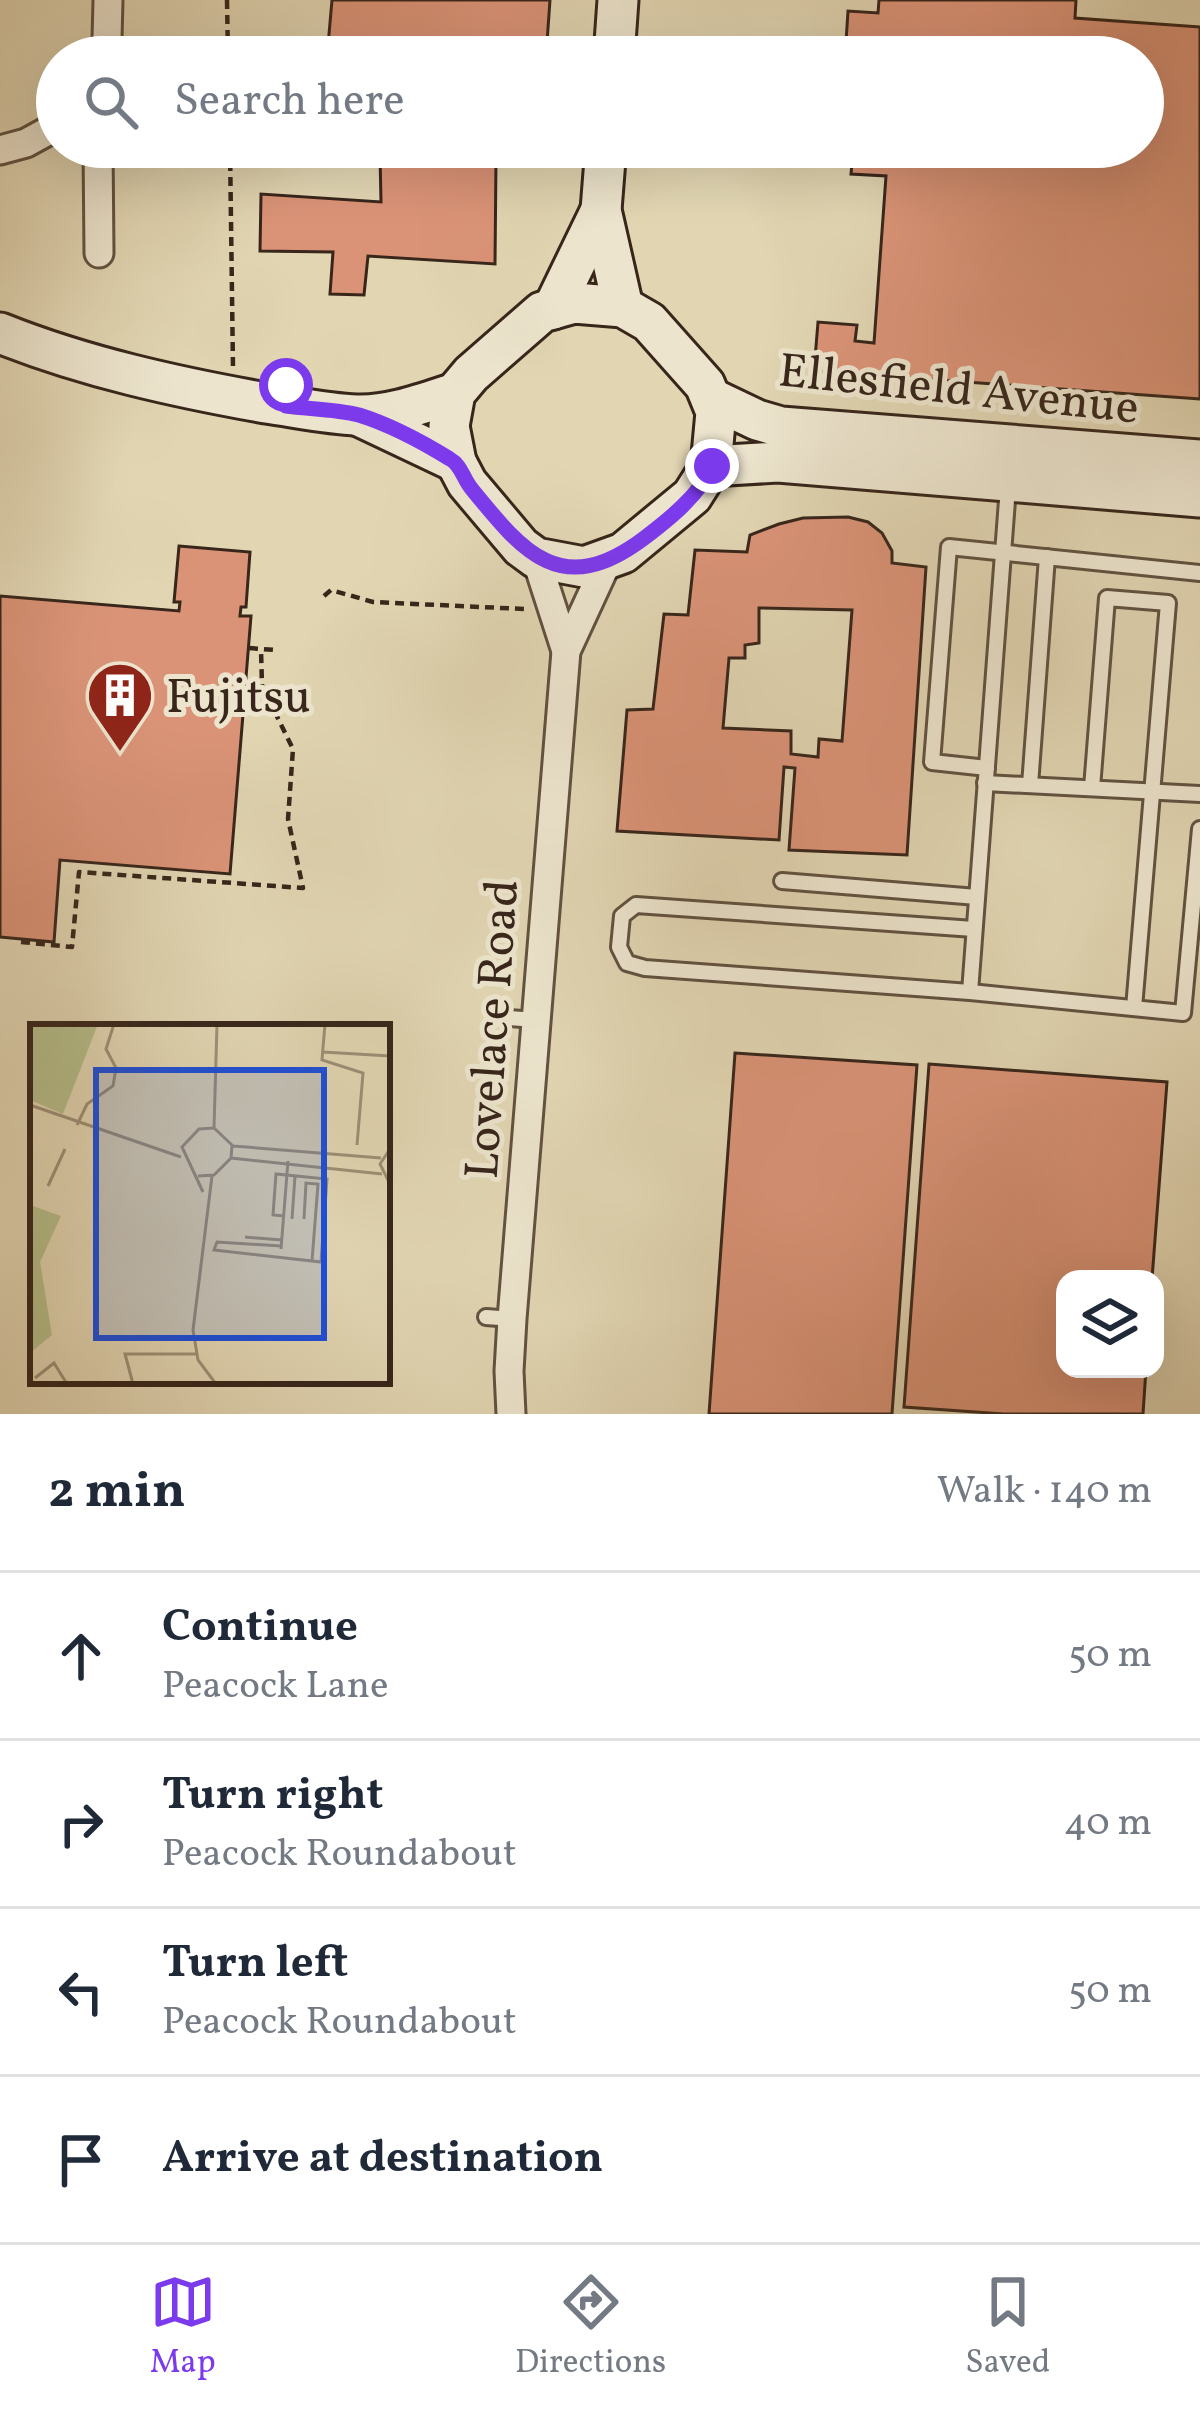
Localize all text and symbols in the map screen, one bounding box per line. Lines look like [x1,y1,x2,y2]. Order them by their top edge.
search box [36,36,1164,168]
icon: search [78,69,144,135]
text: Search here [174,71,405,134]
street label: Ellesfield Avenue [775,339,1142,444]
route start [259,358,313,412]
route end [685,439,739,493]
building icon: Fujitsu [85,660,155,754]
place label: Fujitsu [166,666,311,733]
street label: Lovelace Road [451,877,538,1181]
inset map [30,1024,390,1384]
map controls [1056,1270,1164,1378]
button: layers [1056,1270,1164,1378]
text: 2 min [48,1457,186,1528]
text: Walk · 140 m [937,1465,1152,1519]
text: Continue [162,1597,358,1660]
icon: ahead [48,1623,114,1689]
text: 50 m [1068,1629,1152,1683]
text: Peacock Lane [162,1660,389,1714]
text: Turn right [162,1765,383,1828]
icon: right [48,1791,114,1857]
text: 40 m [1064,1797,1152,1851]
text: Peacock Roundabout [162,1828,517,1882]
text: Turn left [162,1933,348,1996]
icon: left [48,1959,114,2025]
text: 50 m [1068,1965,1152,2019]
text: Peacock Roundabout [162,1996,517,2050]
icon: arrive [48,2127,114,2193]
text: Arrive at destination [162,2128,603,2191]
tab: Map [150,2269,216,2387]
tab: Directions [515,2269,666,2387]
tab: Saved [965,2269,1050,2387]

